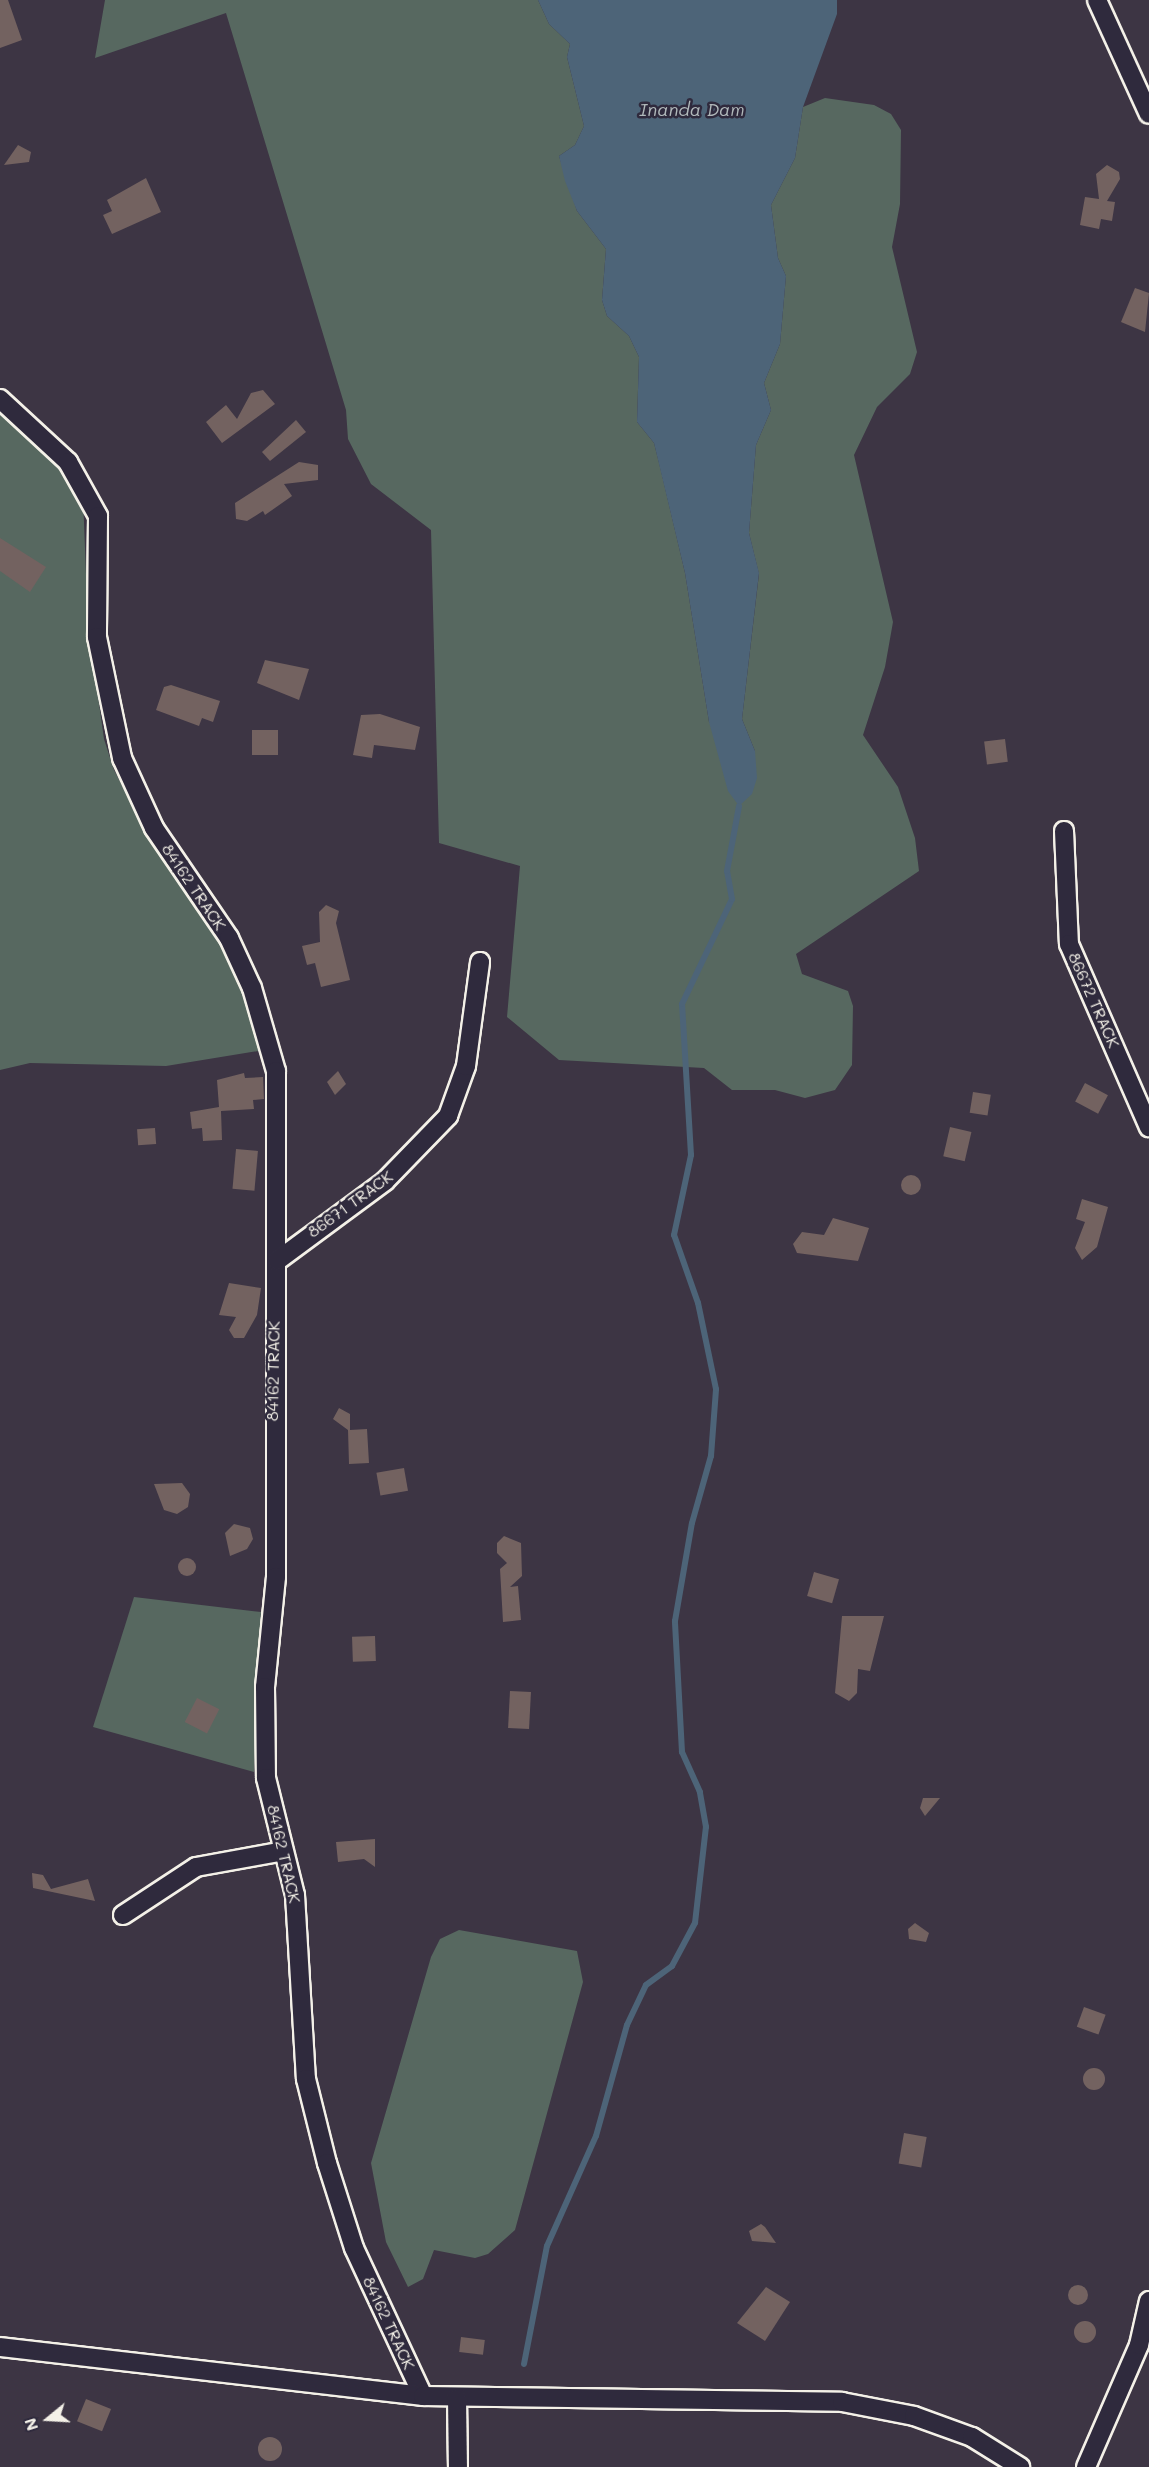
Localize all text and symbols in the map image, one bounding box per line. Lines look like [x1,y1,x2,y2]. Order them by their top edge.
water label: Inanda Dam [639,98,745,120]
street label: 84162 TRACK [158,840,230,934]
street label: 86672 TRACK [1064,949,1124,1051]
street label: 86671 TRACK [304,1167,396,1241]
street label: 84162 TRACK [263,1321,283,1421]
street label: 84162 TRACK [263,1803,305,1905]
street label: 84162 TRACK [359,2273,419,2373]
north arrow [18,2389,78,2449]
text: N [19,2416,42,2434]

